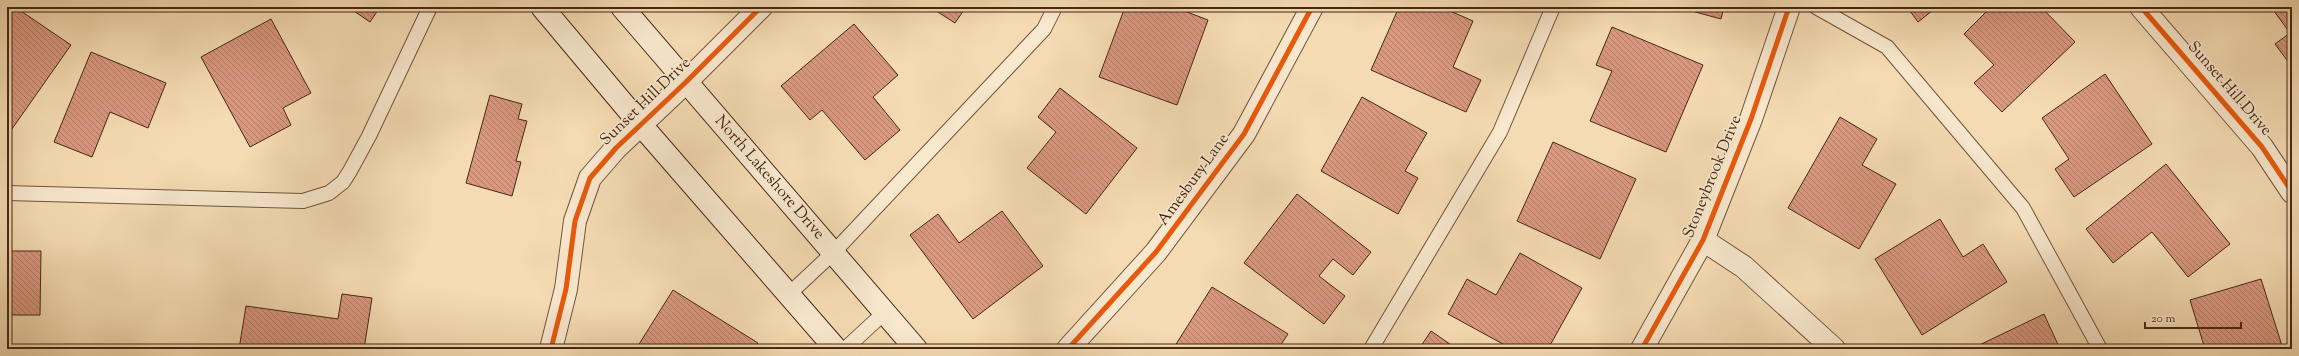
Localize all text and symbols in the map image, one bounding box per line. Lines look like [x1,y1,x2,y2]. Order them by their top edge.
street label: Sunset Hill Drive [2181,37,2277,141]
street label: Sunset Hill Drive [595,52,697,152]
street label: North Lakeshore Drive [708,111,830,245]
street label: Stoneybrook Drive [1678,112,1748,242]
street label: Amesbury Lane [1153,129,1235,231]
scale bar [2145,304,2241,330]
text: 20 m [2151,310,2176,328]

